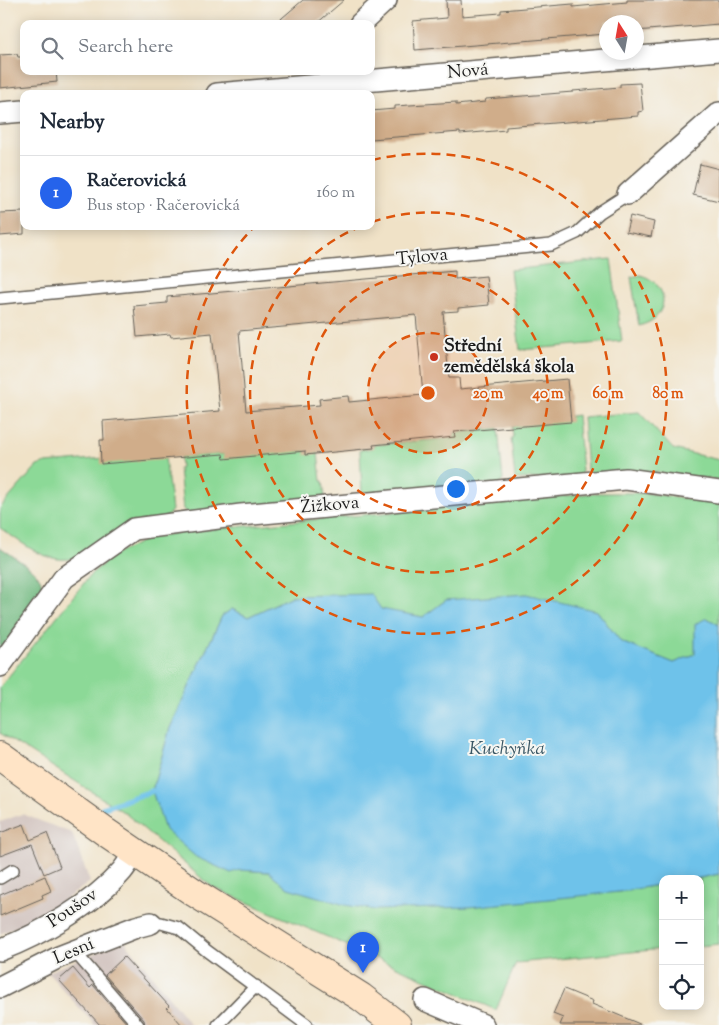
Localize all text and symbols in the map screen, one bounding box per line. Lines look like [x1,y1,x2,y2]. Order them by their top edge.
north arrow [599,15,644,60]
search box [20,20,375,75]
icon: search [38,34,66,62]
text: Search here [78,34,173,61]
street label: Nová [446,57,490,87]
text: Nearby [40,108,105,138]
text: Račerovická [87,168,186,195]
text: 1 [53,182,59,205]
text: 160 m [317,182,355,205]
text: Bus stop · Račerovická [87,195,240,218]
street label: Tylova [395,242,449,274]
place label: Střední zemědělská škola [444,334,575,381]
marker: Střední zemědělská škola [428,351,440,363]
centre of rings [419,384,437,402]
text: 20 m [473,384,504,405]
text: 40 m [532,384,564,405]
text: 60 m [593,384,624,405]
text: 80 m [652,384,684,405]
your location [443,476,469,502]
street label: Žižkova [300,490,360,522]
water label: Kuchyňka [469,736,545,763]
map controls [659,875,704,1010]
button: + [659,875,704,920]
street label: Poušov [43,882,104,935]
button: − [659,920,704,965]
street label: Lesní [50,932,98,972]
pin: 1 [347,932,379,973]
button: locate [659,965,704,1010]

